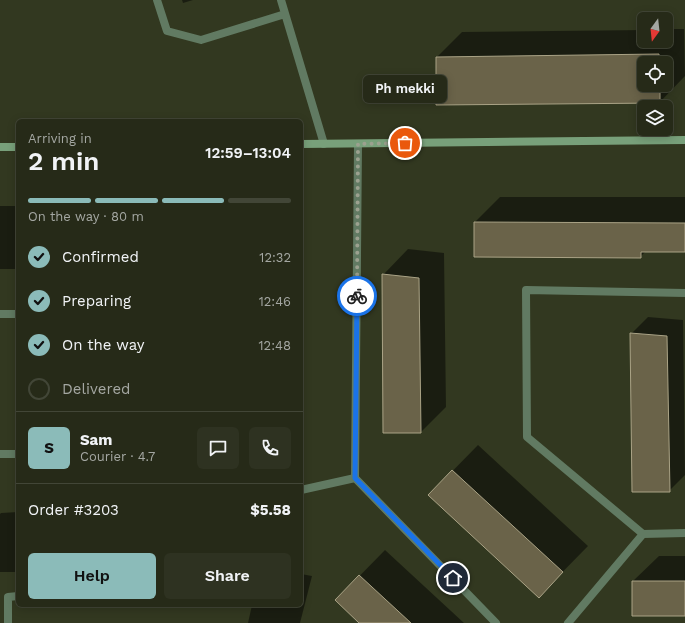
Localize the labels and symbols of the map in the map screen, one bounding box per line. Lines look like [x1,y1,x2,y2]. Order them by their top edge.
north arrow [637,12,673,48]
callout: Ph mekki [363,75,447,103]
pin [388,126,422,160]
courier [337,276,377,316]
pin [436,561,470,595]

